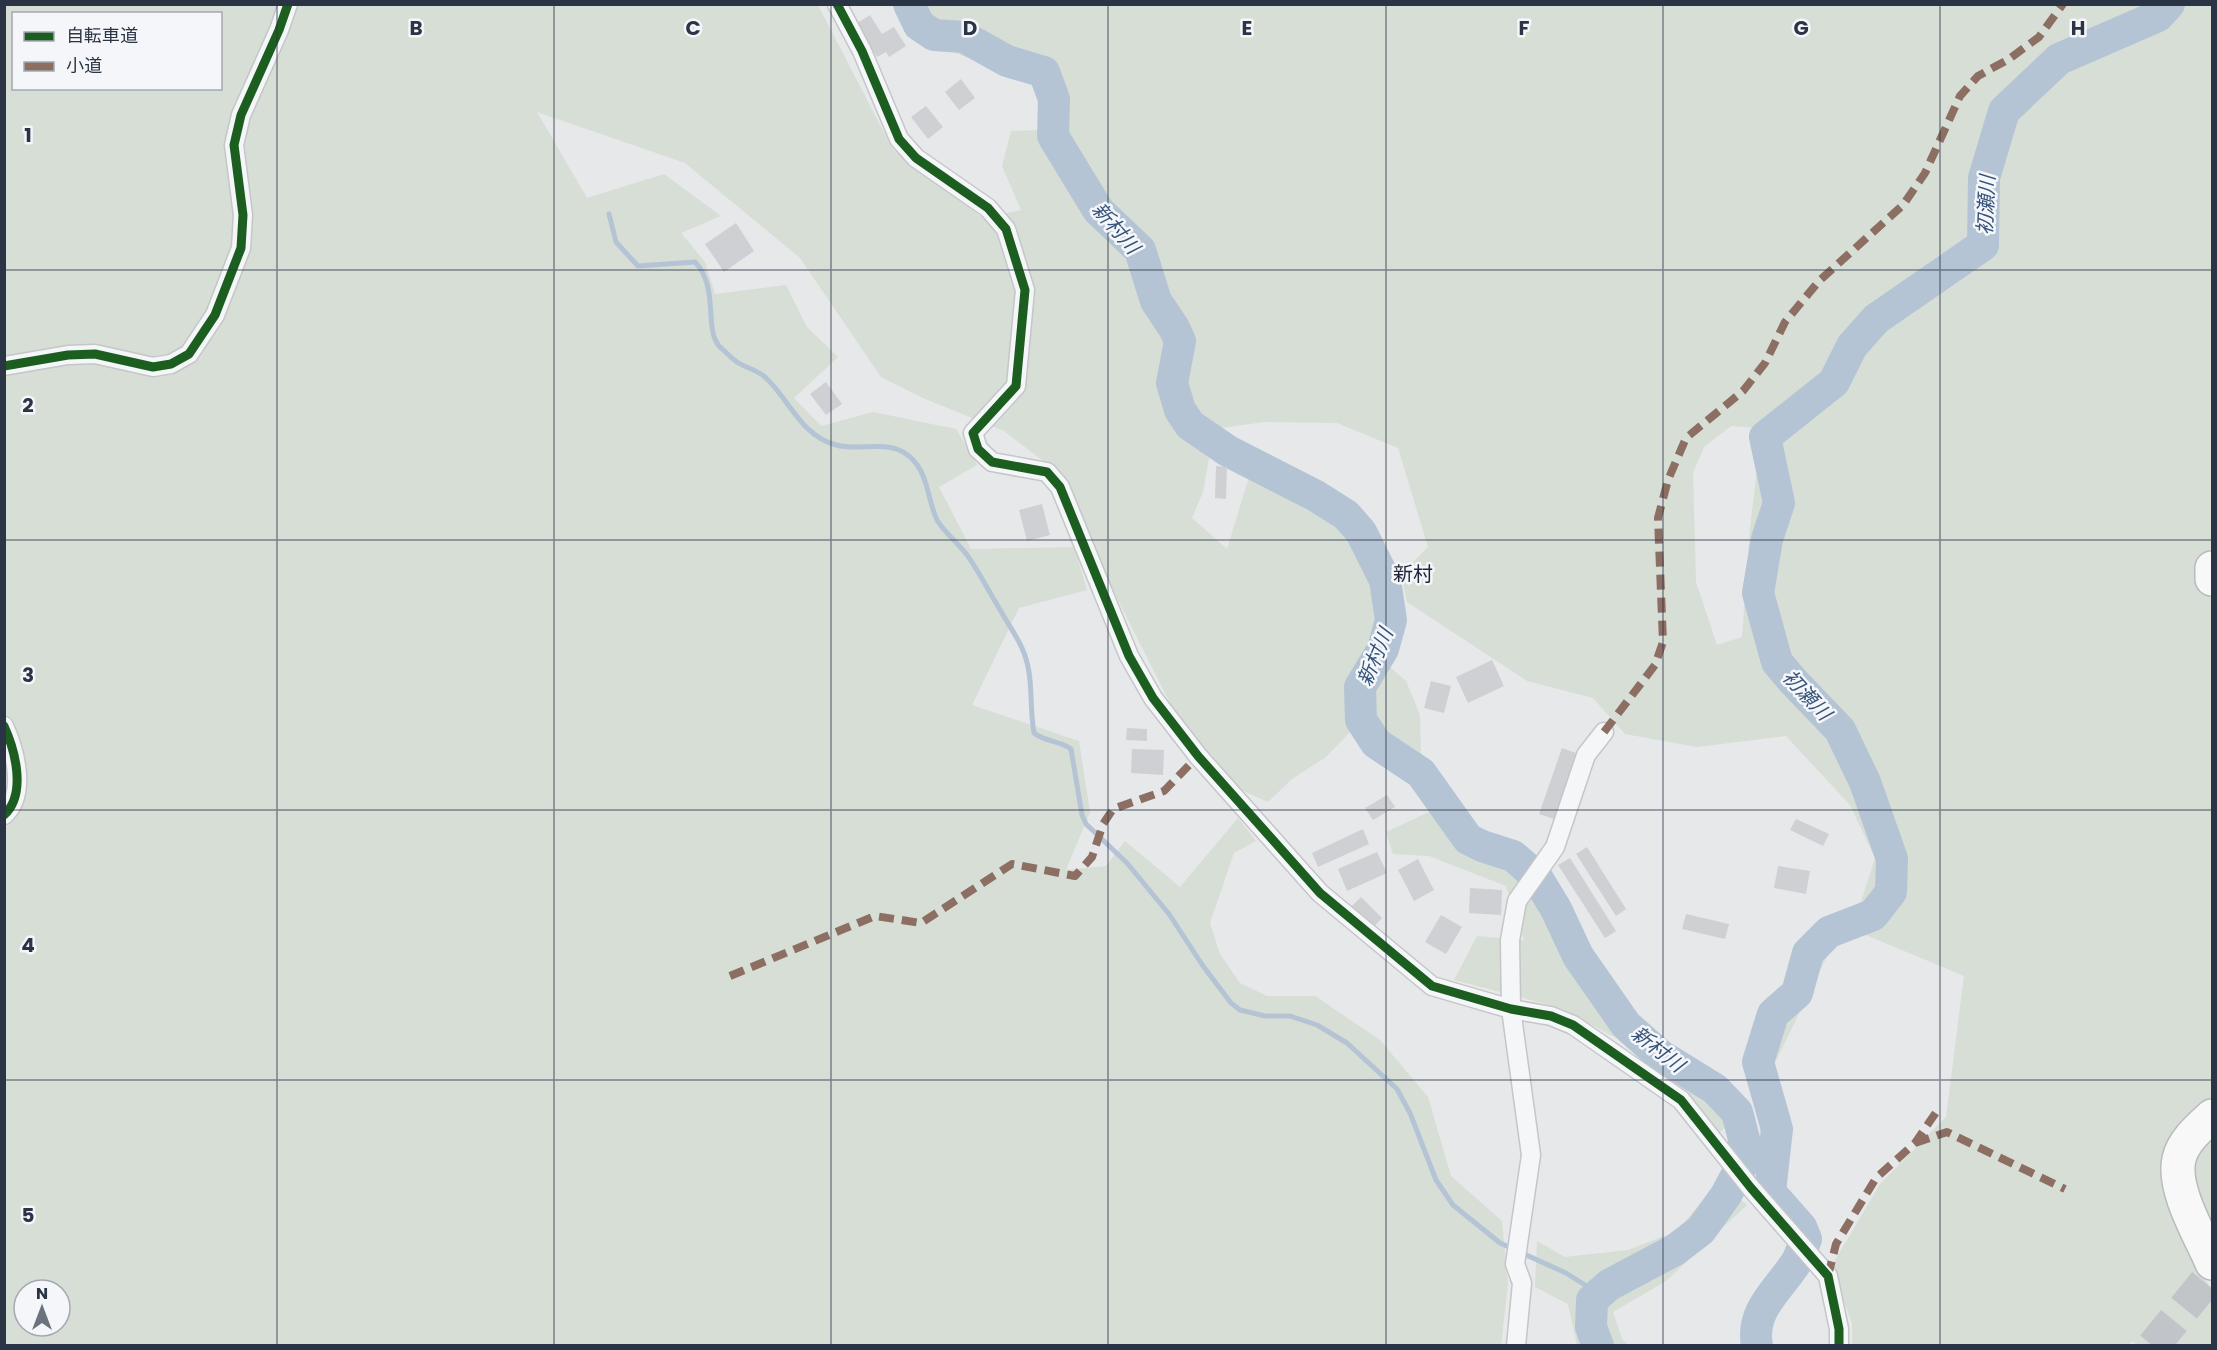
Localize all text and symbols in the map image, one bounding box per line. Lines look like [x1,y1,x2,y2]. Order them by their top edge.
legend [12,12,222,90]
text: B [409,14,423,42]
text: C [685,14,701,42]
text: D [963,14,977,42]
text: E [1242,14,1252,42]
text: F [1519,14,1530,42]
text: G [1793,14,1809,42]
text: H [2071,14,2085,42]
text: 自転車道 [66,23,138,48]
text: 小道 [66,53,102,78]
text: 1 [24,121,32,149]
water label: 初瀬川 [1970,172,2002,236]
water label: 新村川 [1086,196,1148,261]
text: 2 [22,391,34,419]
district label: 新村 [1393,560,1433,588]
water label: 新村川 [1350,622,1400,690]
text: 3 [22,661,34,689]
water label: 初瀬川 [1776,664,1839,728]
text: 4 [21,931,35,959]
water label: 新村川 [1626,1019,1692,1080]
text: 5 [22,1201,35,1229]
north arrow [12,1278,72,1338]
text: N [36,1282,48,1305]

